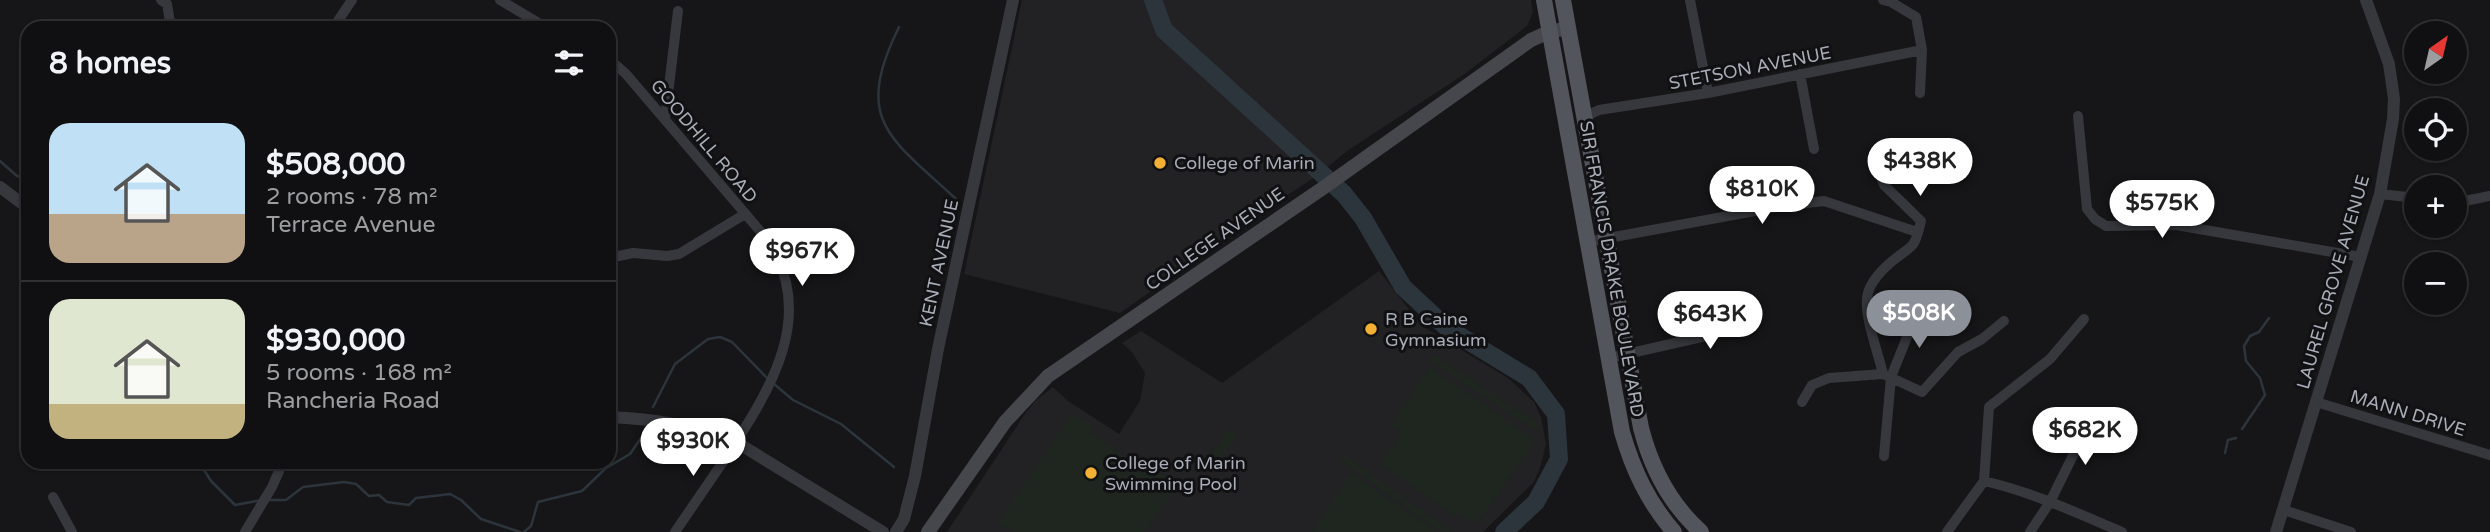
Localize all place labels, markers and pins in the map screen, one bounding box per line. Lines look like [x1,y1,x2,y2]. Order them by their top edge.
pin: $438K [1871,138,1969,198]
place label: College of Marin [1174,152,1315,174]
marker: College of Marin [1152,155,1168,171]
pin: $810K [1713,166,1811,226]
pin: $575K [2113,180,2211,240]
pin: $967K [753,229,851,288]
pin: $508K [1870,290,1968,350]
pin: $643K [1661,292,1759,351]
place label: R B Caine Gymnasium [1385,308,1487,351]
marker: R B Caine Gymnasium [1363,321,1379,337]
pin: $682K [2036,407,2134,467]
pin: $930K [644,419,742,478]
place label: College of Marin Swimming Pool [1105,452,1246,495]
marker: College of Marin Swimming Pool [1083,465,1099,481]

